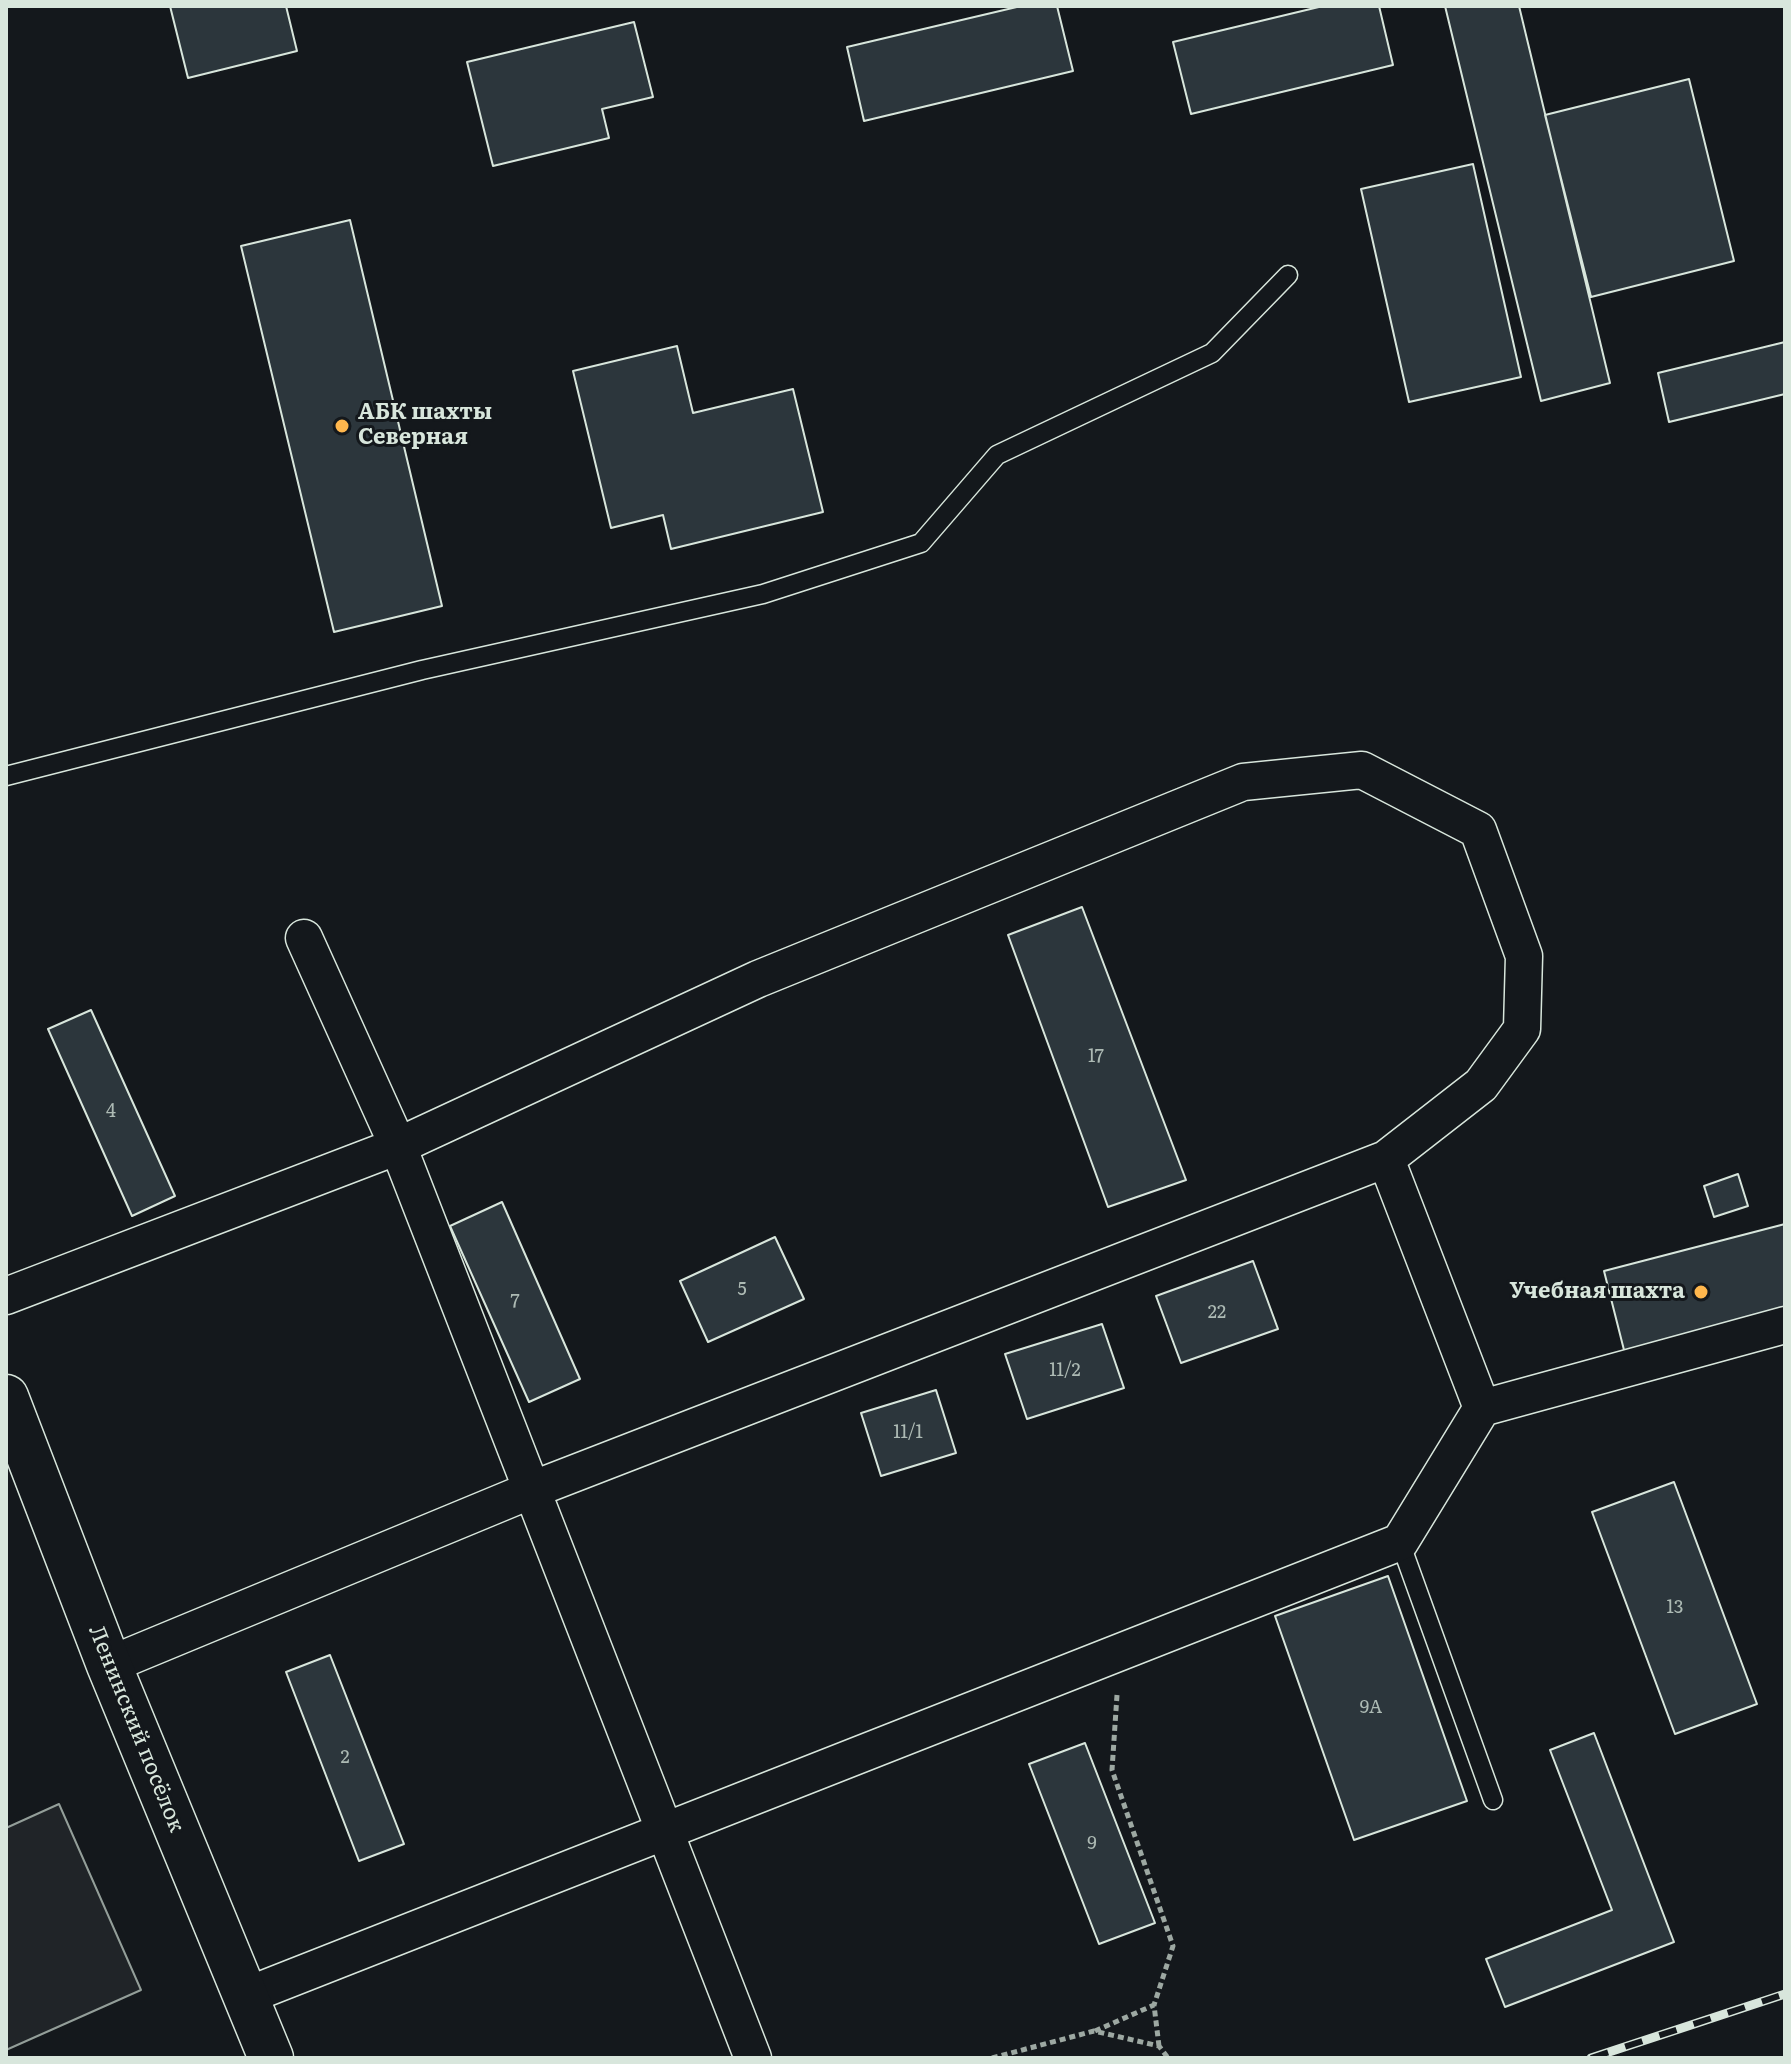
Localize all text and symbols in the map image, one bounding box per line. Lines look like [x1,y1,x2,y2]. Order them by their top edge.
place label: АБК шахты Северная [358,400,492,452]
marker: АБК шахты Северная [333,417,351,435]
house number: 17 [1088,1046,1104,1068]
house number: 4 [106,1101,116,1123]
house number: 5 [737,1279,747,1301]
place label: Учебная шахта [1510,1279,1685,1305]
marker: Учебная шахта [1692,1283,1710,1301]
house number: 7 [510,1291,520,1313]
house number: 22 [1208,1302,1226,1324]
house number: 11/2 [1049,1360,1081,1382]
house number: 11/1 [893,1422,923,1444]
house number: 13 [1666,1597,1684,1619]
street label: Ленинский посёлок [82,1622,190,1836]
house number: 9А [1360,1697,1382,1719]
house number: 2 [340,1747,350,1769]
house number: 9 [1087,1833,1097,1855]

